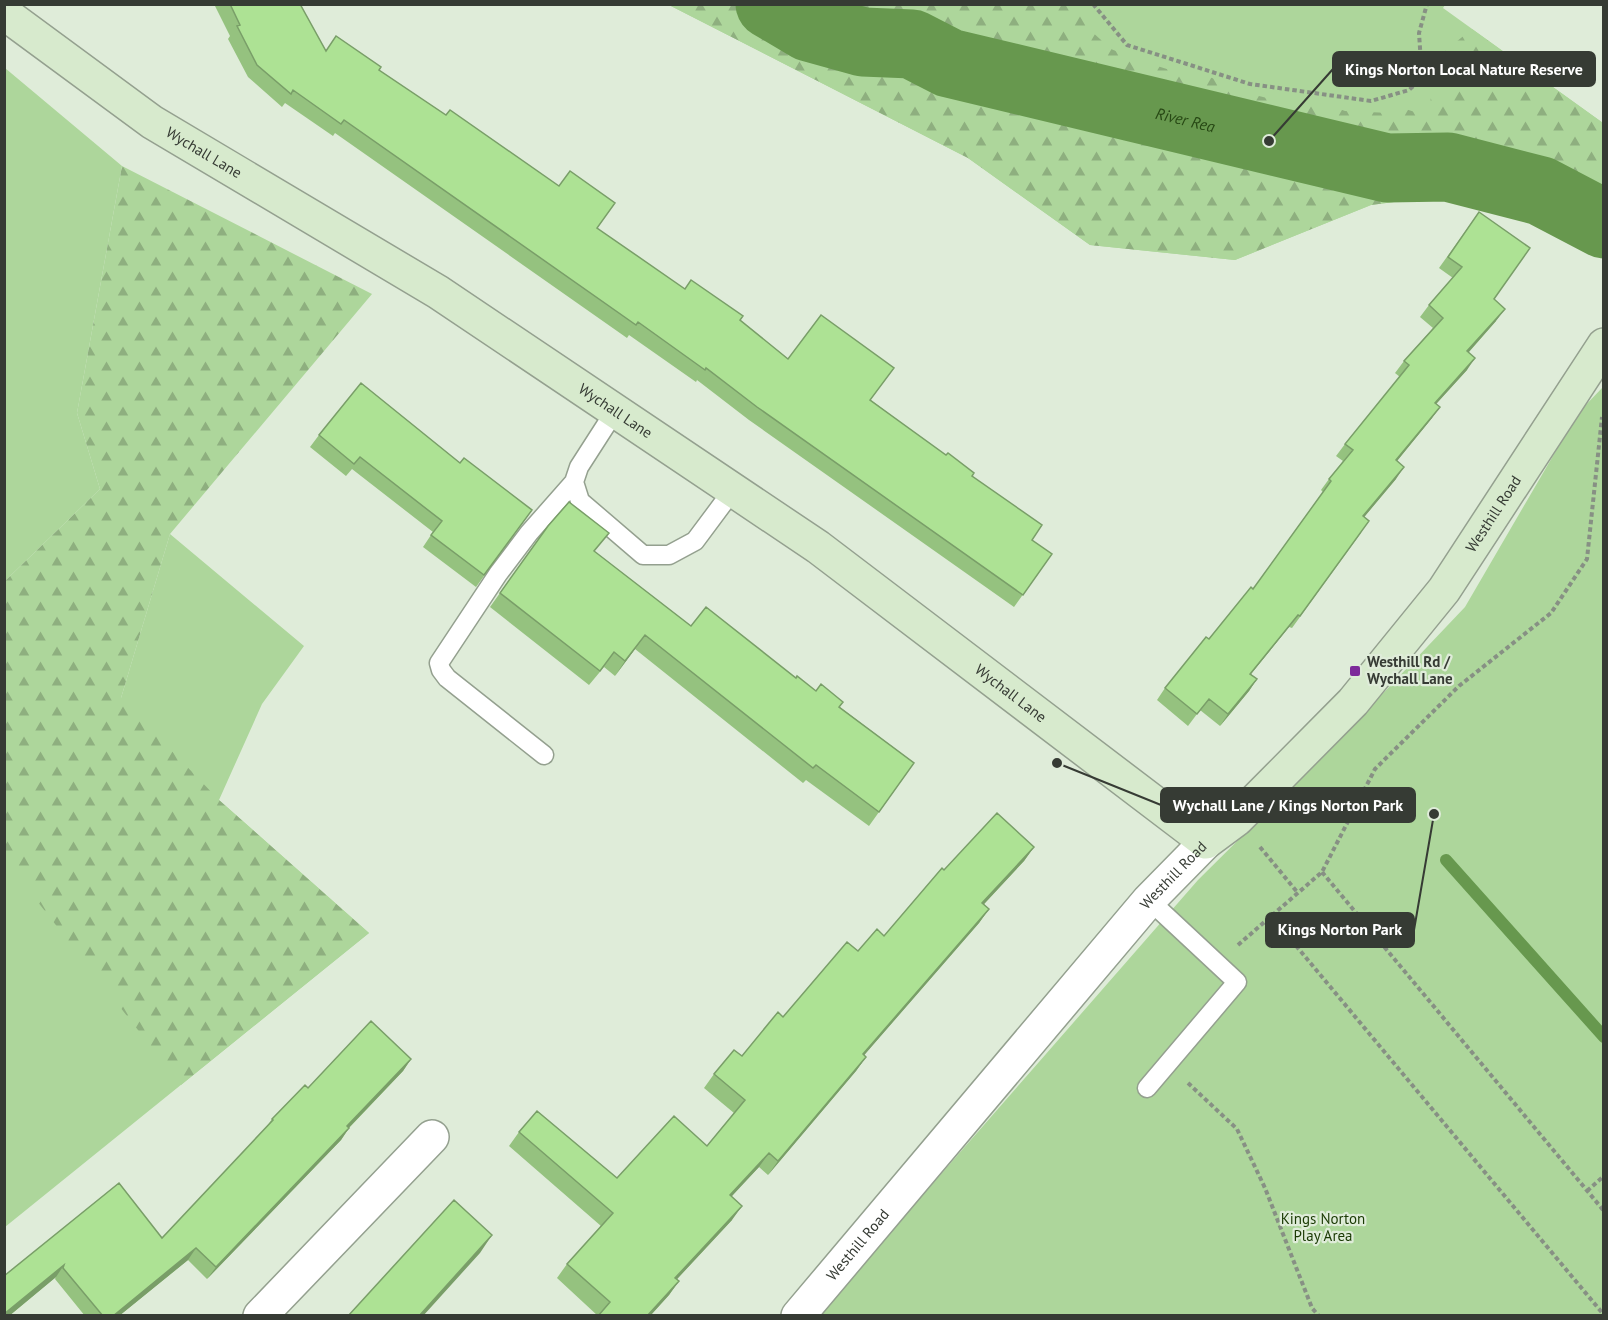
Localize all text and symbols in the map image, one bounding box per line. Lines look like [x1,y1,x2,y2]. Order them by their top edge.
callout: Kings Norton Local Nature Reserve [1333,52,1595,86]
text: Kings Norton Local Nature Reserve [1345,59,1583,79]
water label: River Rea [1154,103,1217,136]
street label: Wychall Lane [163,122,245,182]
street label: Wychall Lane [575,379,656,442]
street label: Westhill Road [1461,472,1525,556]
place label: Westhill Rd / Wychall Lane [1367,652,1453,688]
street label: Wychall Lane [971,660,1050,726]
marker: Westhill Rd / Wychall Lane [1348,664,1362,678]
callout: Wychall Lane / Kings Norton Park [1161,788,1415,822]
text: Wychall Lane / Kings Norton Park [1173,795,1403,815]
street label: Westhill Road [1135,837,1210,913]
callout: Kings Norton Park [1266,913,1414,947]
text: Kings Norton Park [1278,919,1402,939]
street label: Westhill Road [822,1205,893,1284]
park label: Kings Norton Play Area [1281,1209,1365,1245]

